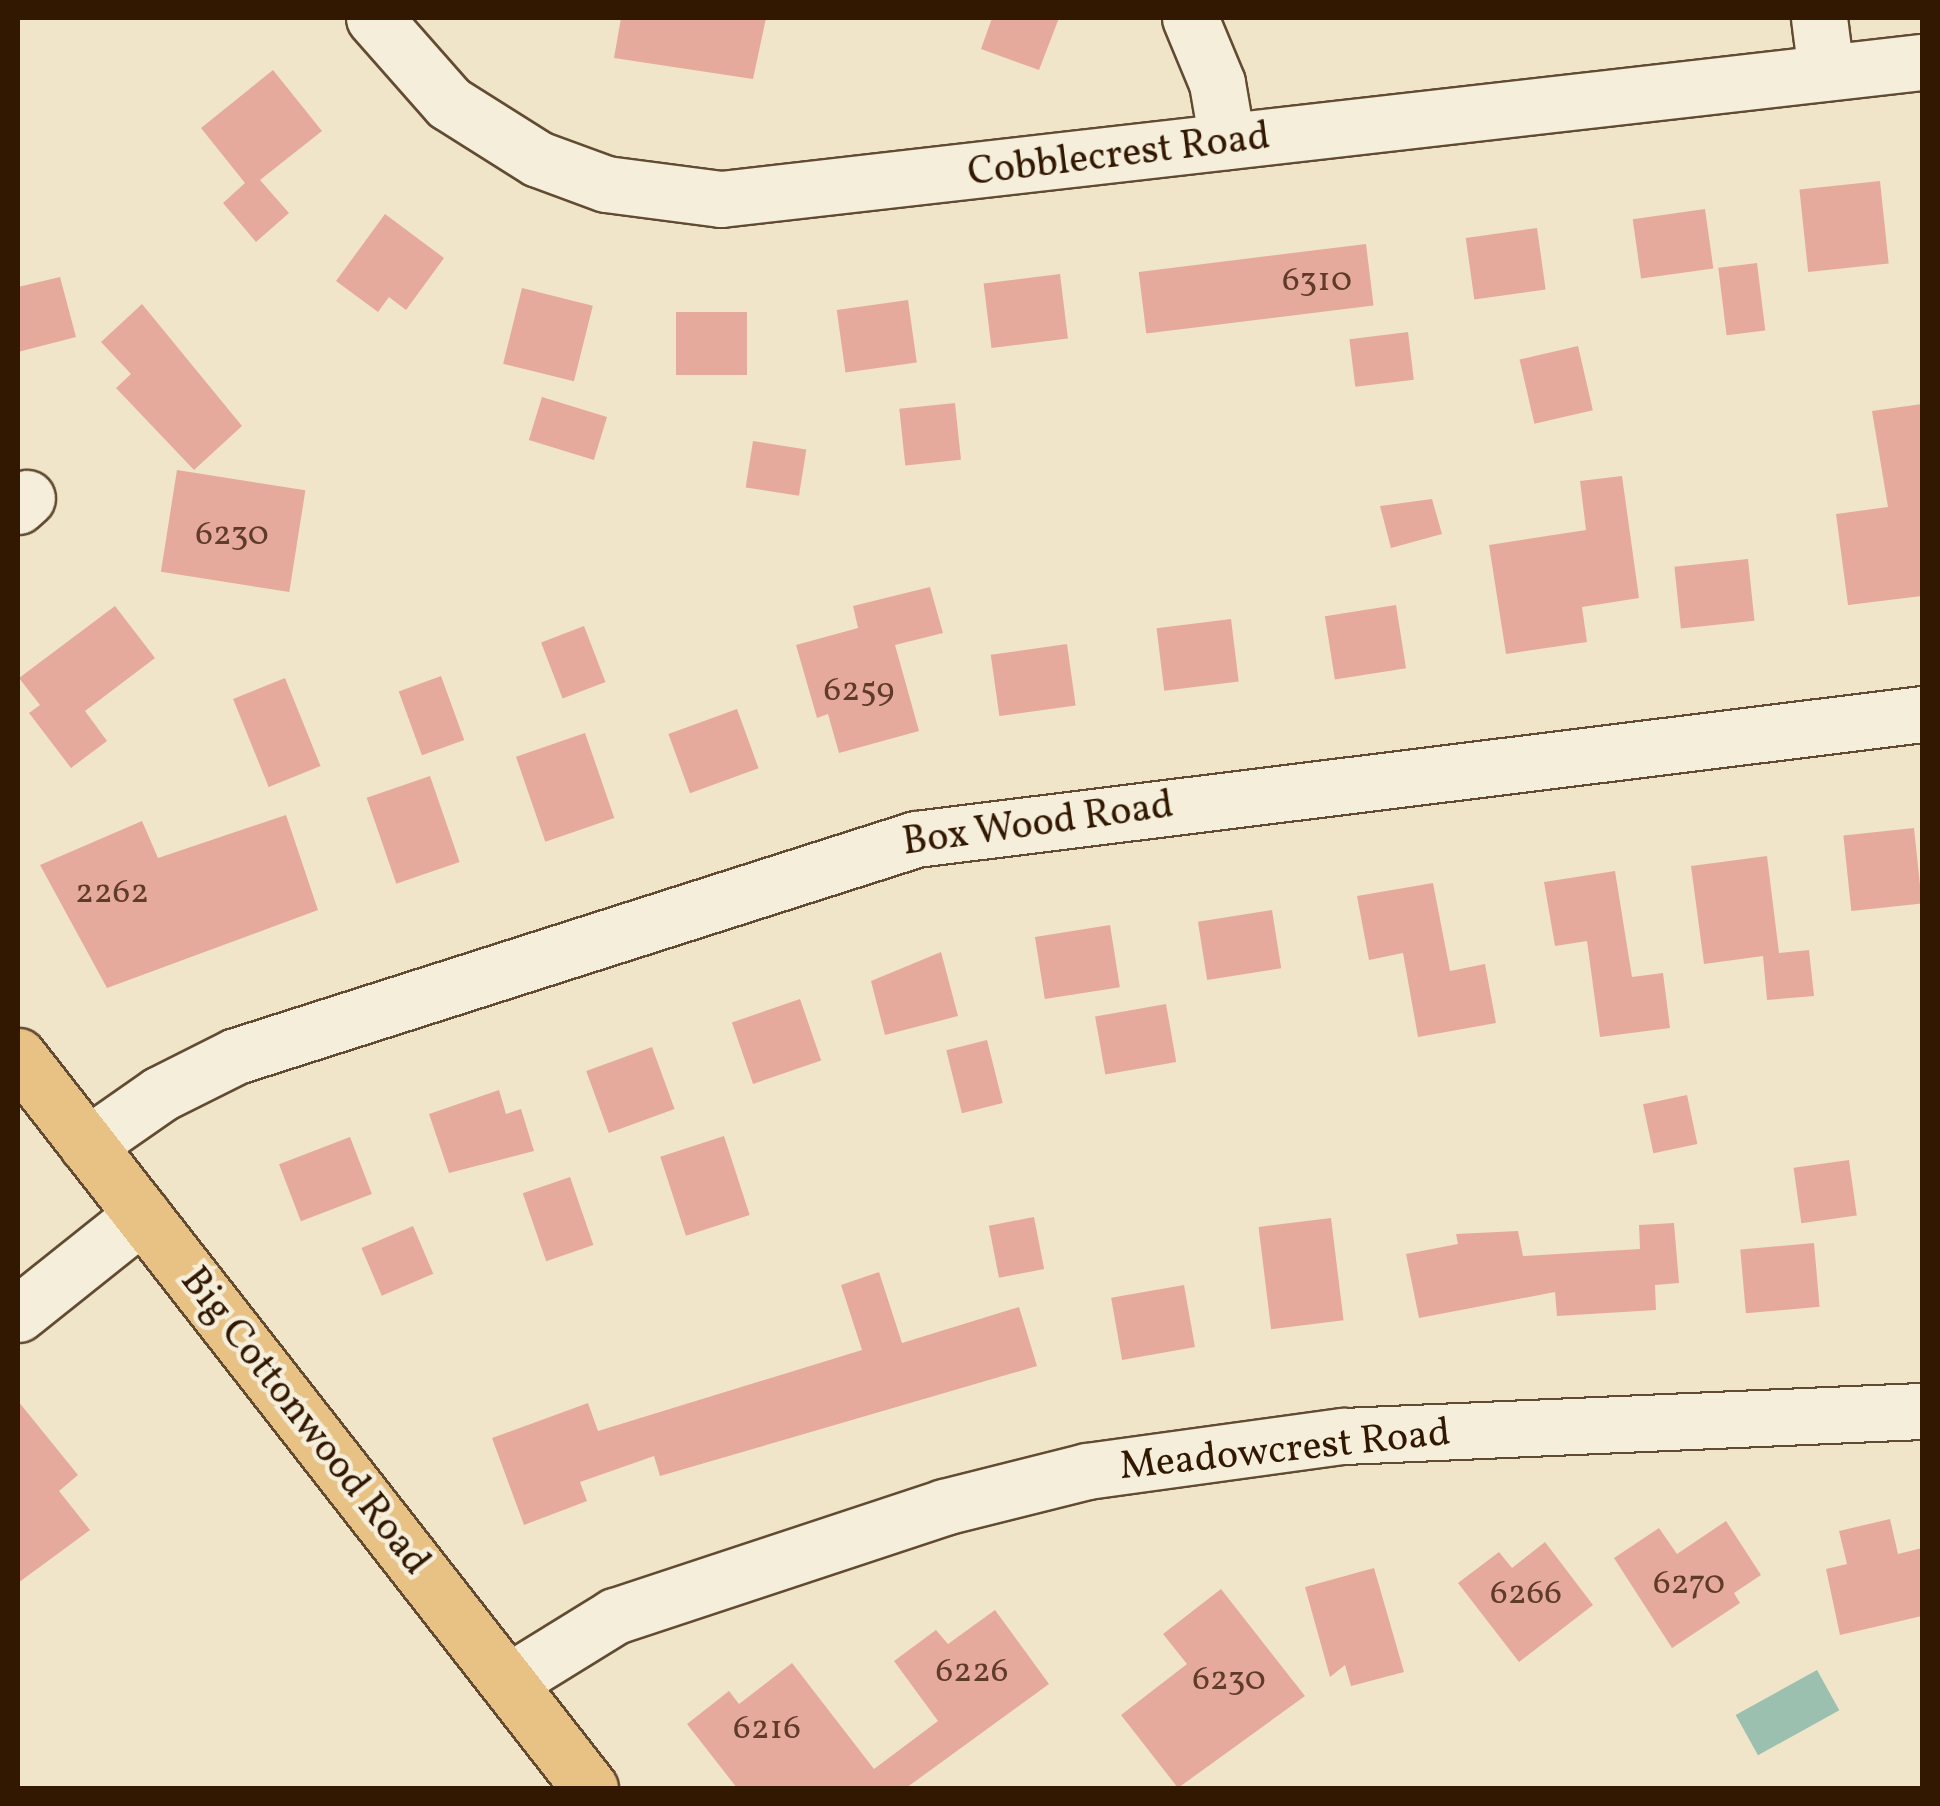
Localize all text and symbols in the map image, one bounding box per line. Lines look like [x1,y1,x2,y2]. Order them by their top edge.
street label: Cobblecrest Road [965,114,1273,198]
house number: 6310 [1282,260,1352,302]
house number: 6230 [195,514,269,556]
house number: 6259 [824,670,894,712]
street label: Box Wood Road [899,782,1177,868]
house number: 2262 [75,872,149,914]
street label: Big Cottonwood Road [169,1258,439,1586]
street label: Meadowcrest Road [1117,1410,1453,1492]
house number: 6270 [1653,1563,1725,1605]
house number: 6266 [1490,1573,1562,1615]
house number: 6226 [935,1651,1009,1693]
house number: 6230 [1192,1659,1266,1701]
house number: 6216 [733,1708,801,1750]

